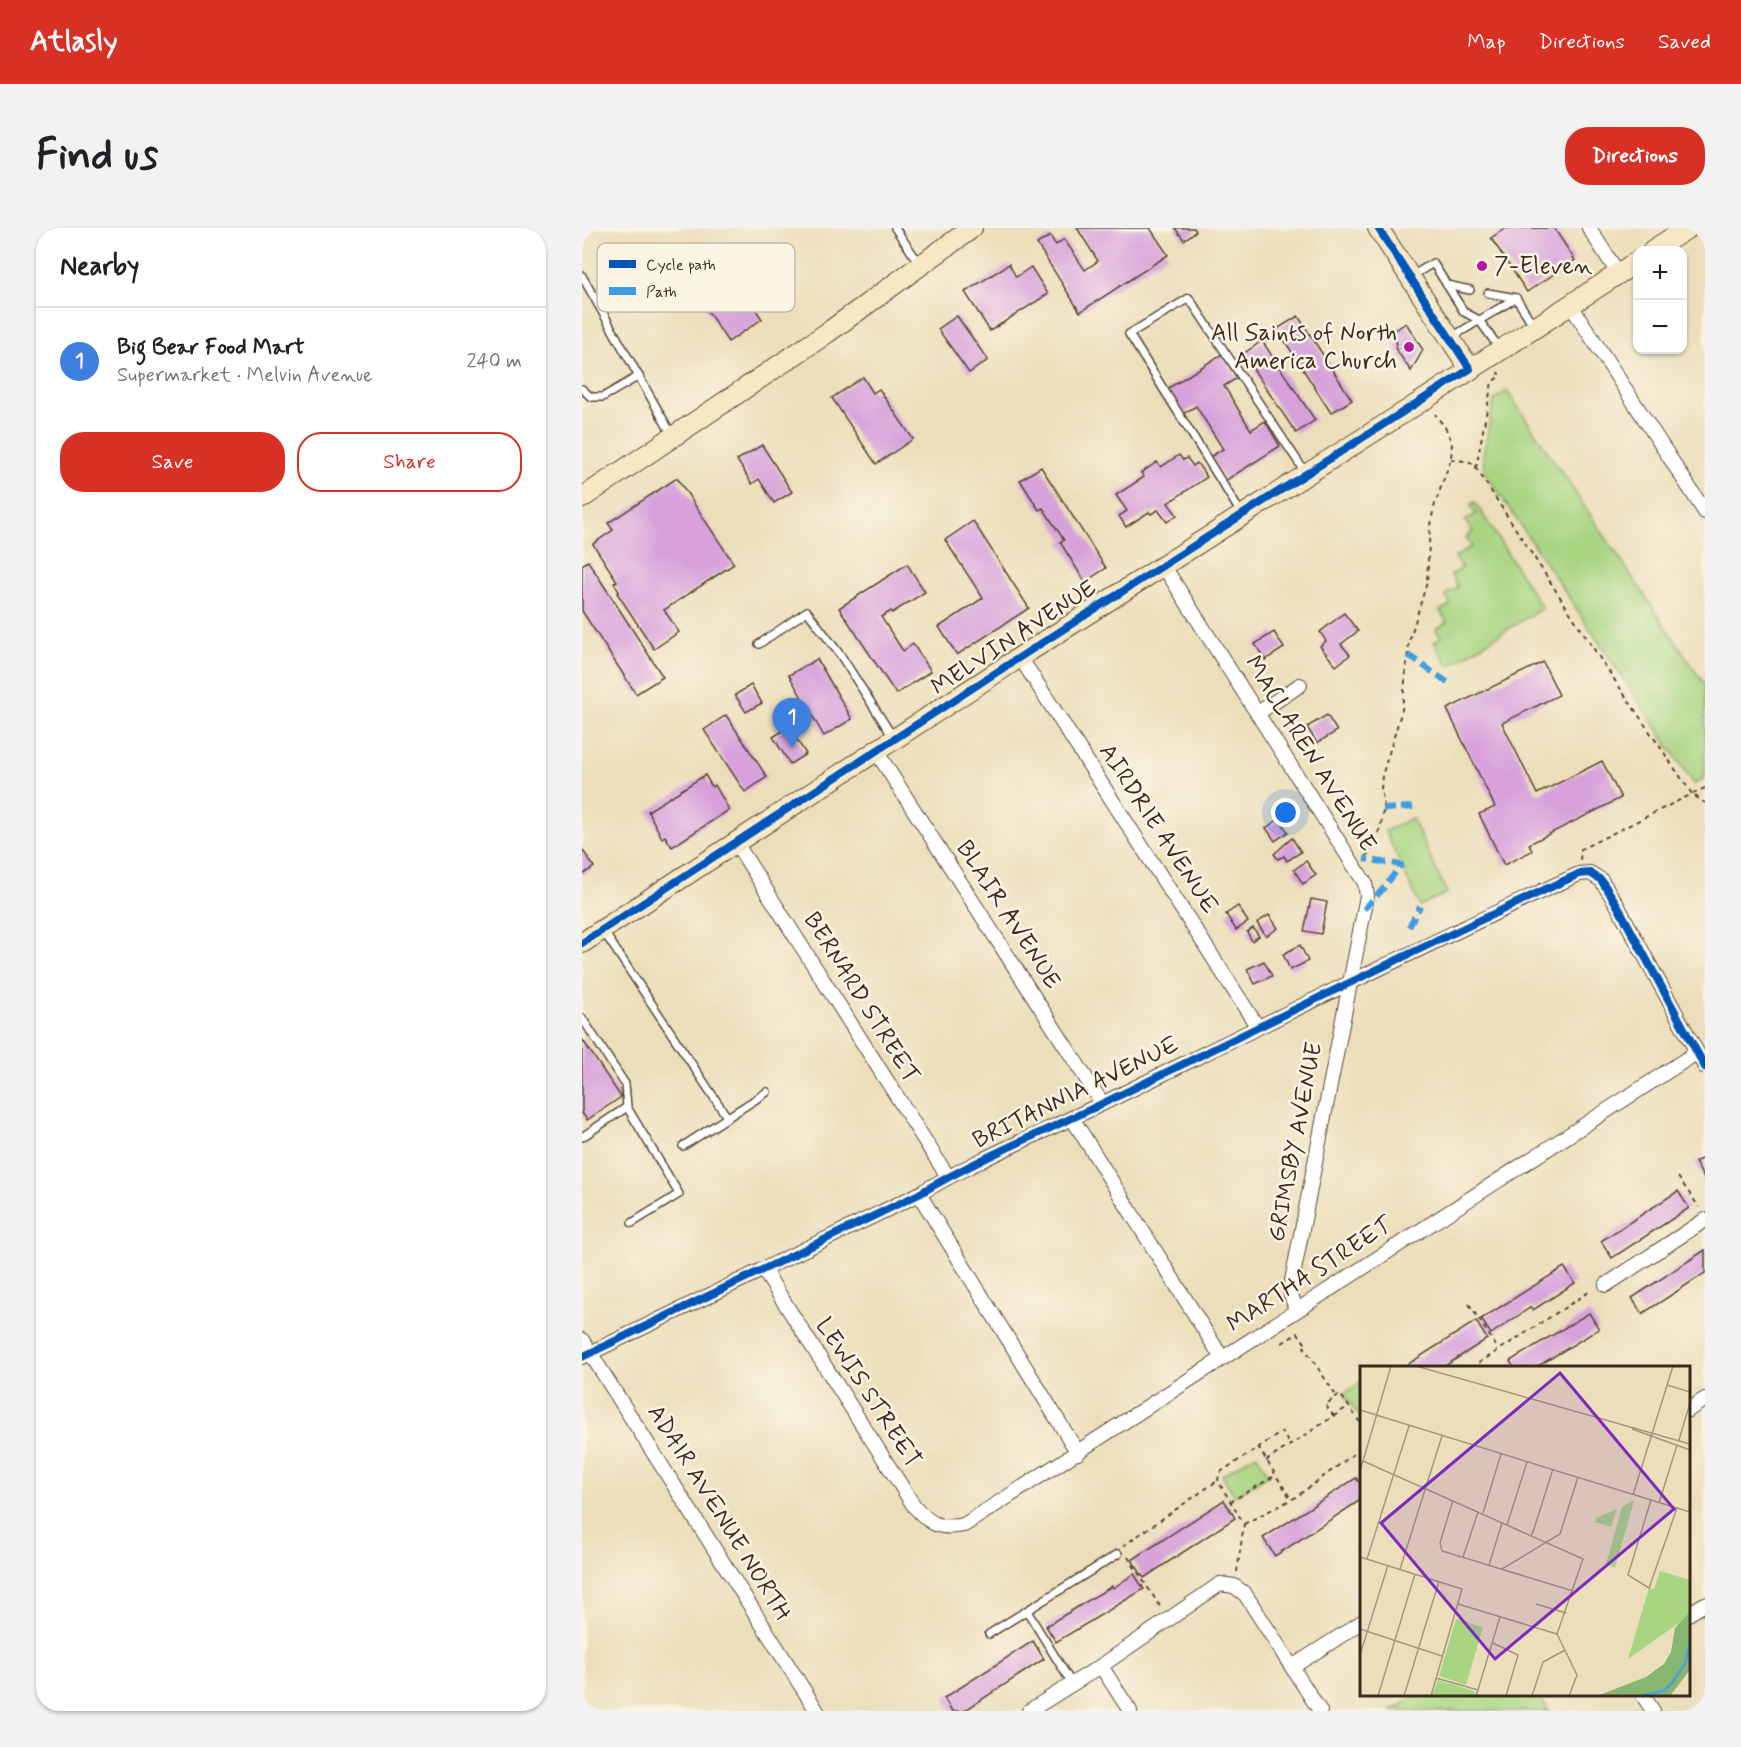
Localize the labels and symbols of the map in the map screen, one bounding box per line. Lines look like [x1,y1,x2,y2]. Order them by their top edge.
legend [597,243,795,312]
place label: 7-Eleven [1494,251,1593,282]
text: Cycle path [646,255,716,276]
marker: 7-Eleven [1475,259,1489,273]
text: Path [646,282,677,303]
place label: All Saints of North America Church [1211,318,1397,377]
marker: All Saints of North America Church [1402,340,1416,354]
street label: MELVIN AVENUE [925,573,1103,703]
street label: MACLAREN AVENUE [1237,650,1383,858]
pin: 1 [772,698,812,748]
street label: AIRDRIE AVENUE [1091,738,1225,920]
your location [1271,798,1300,827]
street label: BLAIR AVENUE [948,835,1068,995]
street label: BERNARD STREET [796,906,926,1090]
street label: BRITANNIA AVENUE [968,1030,1184,1156]
street label: GRIMSBY AVENUE [1261,1039,1331,1245]
street label: MARTHA STREET [1221,1209,1399,1340]
street label: LEWIS STREET [808,1312,928,1474]
inset map [1360,1366,1690,1696]
street label: ADAIR AVENUE NORTH [640,1399,798,1627]

